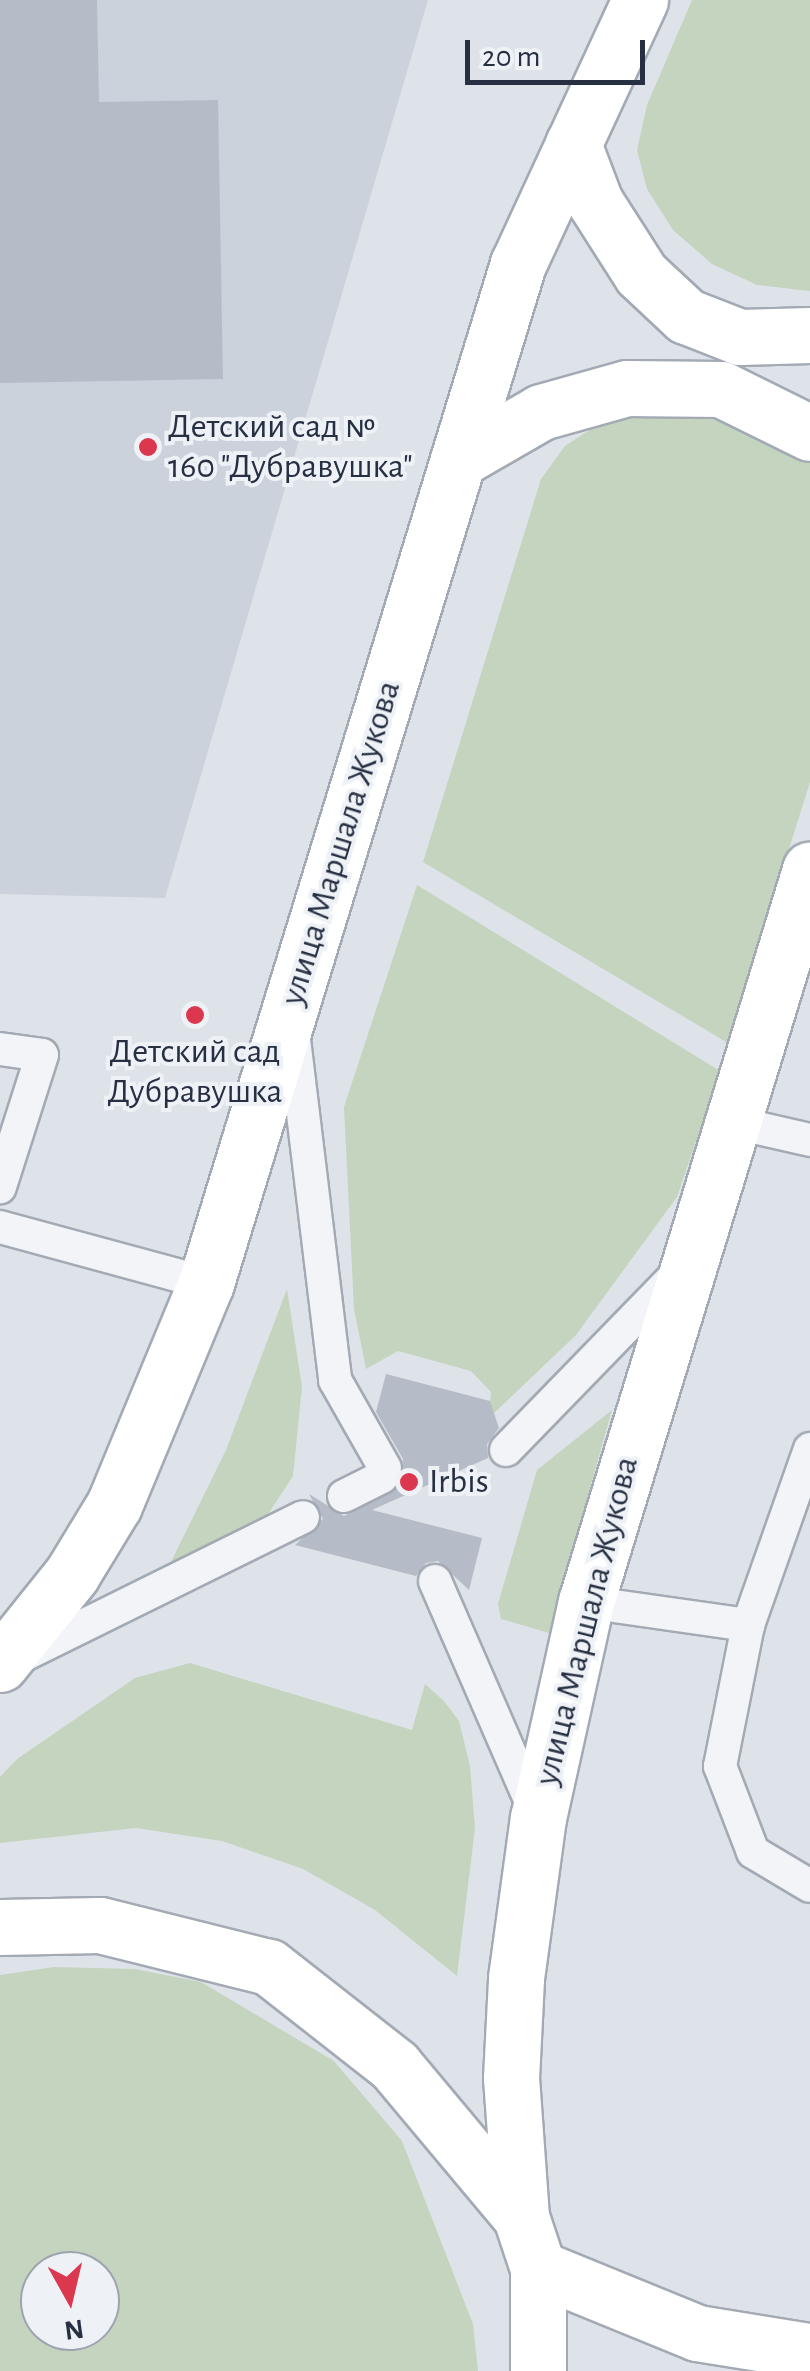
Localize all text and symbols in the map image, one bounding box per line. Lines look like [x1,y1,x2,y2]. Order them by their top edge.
scale bar [470,20,650,82]
text: 20 m [482,42,540,72]
place label: Детский сад № 160 "Дубравушка" [168,406,413,488]
marker: Детский сад № 160 "Дубравушка" [137,436,159,458]
street label: улица Маршала Жукова [272,676,410,1010]
marker: Детский сад Дубравушка [184,1004,206,1026]
place label: Детский сад Дубравушка [108,1031,282,1113]
street label: улица Маршала Жукова [526,1452,648,1790]
place label: Irbis [429,1461,489,1503]
marker: Irbis [398,1471,420,1493]
north arrow [20,2251,120,2351]
text: N [62,2314,85,2344]

